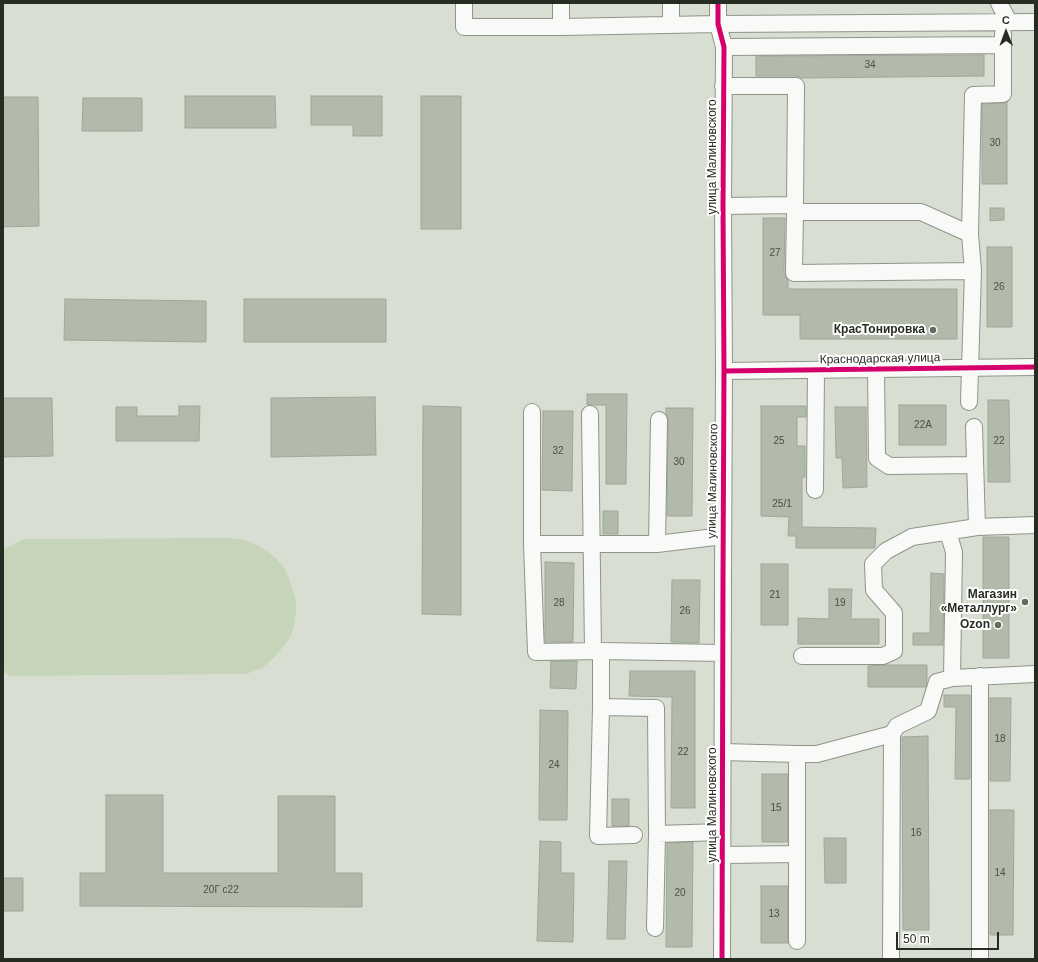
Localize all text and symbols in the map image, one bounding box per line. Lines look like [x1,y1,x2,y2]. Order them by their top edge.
north arrow [986,12,1026,52]
text: С [1002,14,1010,26]
house number: 34 [864,59,876,71]
street label: улица Малиновского [706,99,720,215]
house number: 30 [989,137,1001,149]
house number: 27 [769,247,781,259]
house number: 26 [993,281,1005,293]
place label: КрасТонировка [834,323,925,337]
marker: КрасТонировка [928,325,938,335]
street label: Краснодарская улица [820,351,940,367]
house number: 22А [914,419,932,431]
street label: улица Малиновского [705,423,721,539]
house number: 25 [773,435,785,447]
house number: 22 [993,435,1005,447]
house number: 32 [552,445,564,457]
house number: 30 [673,456,685,468]
house number: 25/1 [772,498,792,510]
place label: Магазин «Металлург» [941,588,1017,616]
house number: 21 [769,589,781,601]
house number: 28 [553,597,565,609]
house number: 19 [834,597,846,609]
marker: Магазин «Металлург» [1020,597,1030,607]
house number: 26 [679,605,691,617]
place label: Ozon [960,618,990,632]
marker: Ozon [993,620,1003,630]
house number: 18 [994,733,1006,745]
house number: 22 [677,746,689,758]
street label: улица Малиновского [706,747,720,863]
house number: 24 [548,759,560,771]
house number: 15 [770,802,782,814]
house number: 16 [910,827,922,839]
house number: 14 [994,867,1006,879]
house number: 20Г с22 [203,884,239,896]
house number: 20 [674,887,686,899]
house number: 13 [768,908,780,920]
scale bar [898,924,1001,950]
text: 50 m [903,932,930,946]

